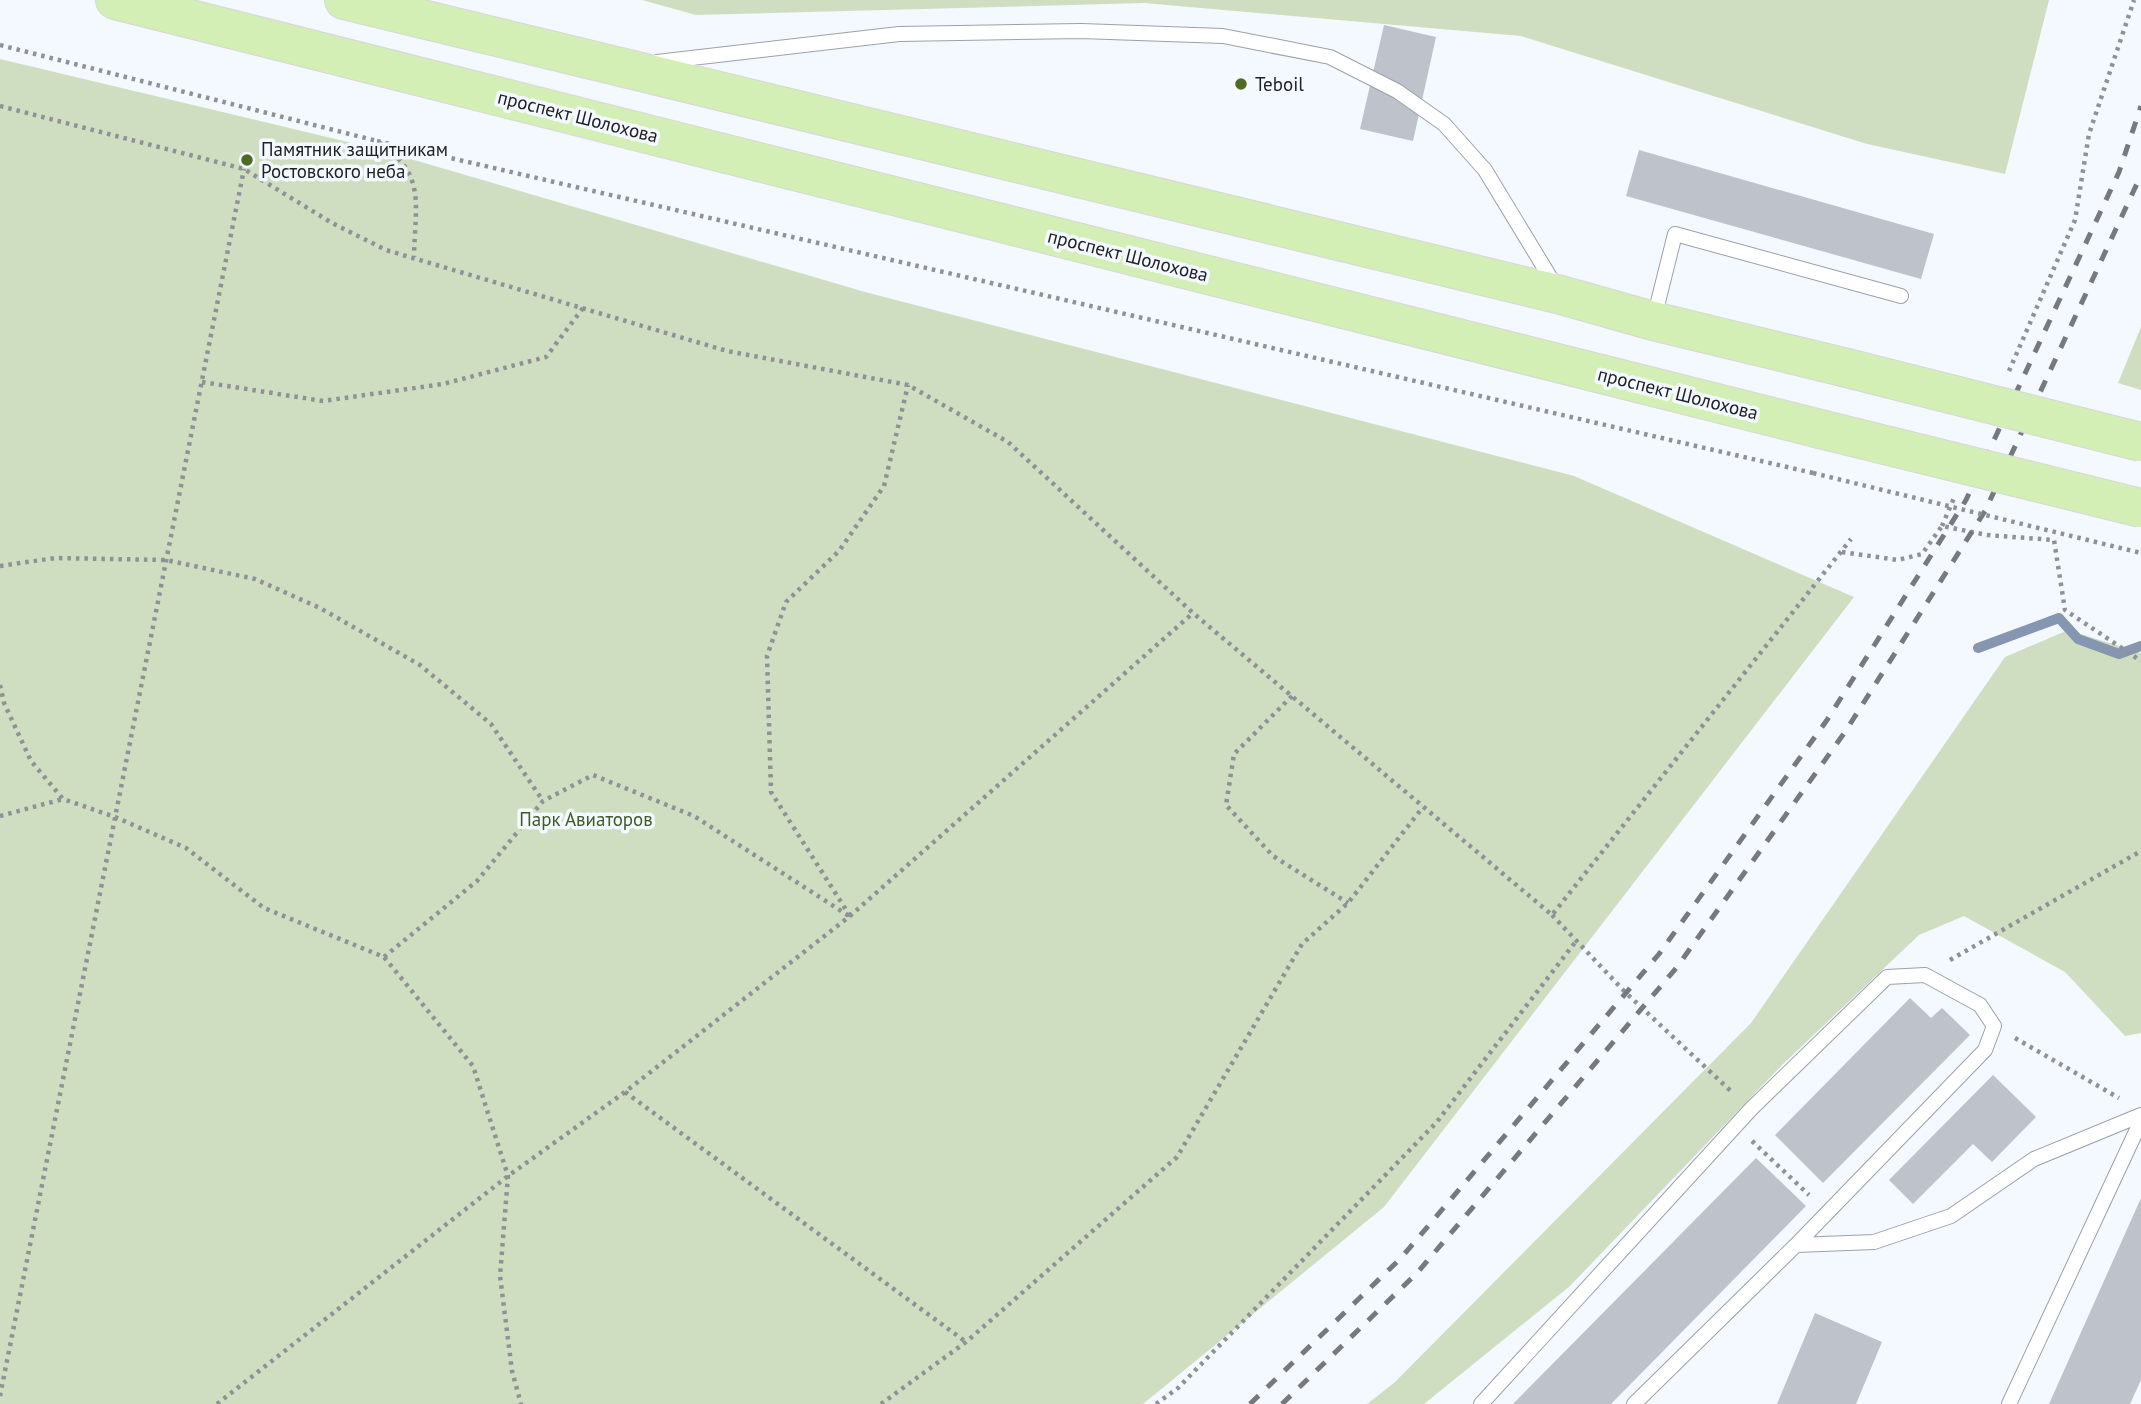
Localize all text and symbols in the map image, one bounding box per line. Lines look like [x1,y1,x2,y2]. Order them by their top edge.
place label: Teboil [1255,72,1304,96]
marker: Teboil [1233,76,1249,92]
street label: проспект Шолохова [495,84,661,148]
place label: Памятник защитникам Ростовского неба [261,137,448,183]
marker: Памятник защитникам Ростовского неба [239,152,255,168]
street label: проспект Шолохова [1045,223,1211,287]
street label: проспект Шолохова [1595,361,1761,425]
park label: Парк Авиаторов [519,807,653,831]

